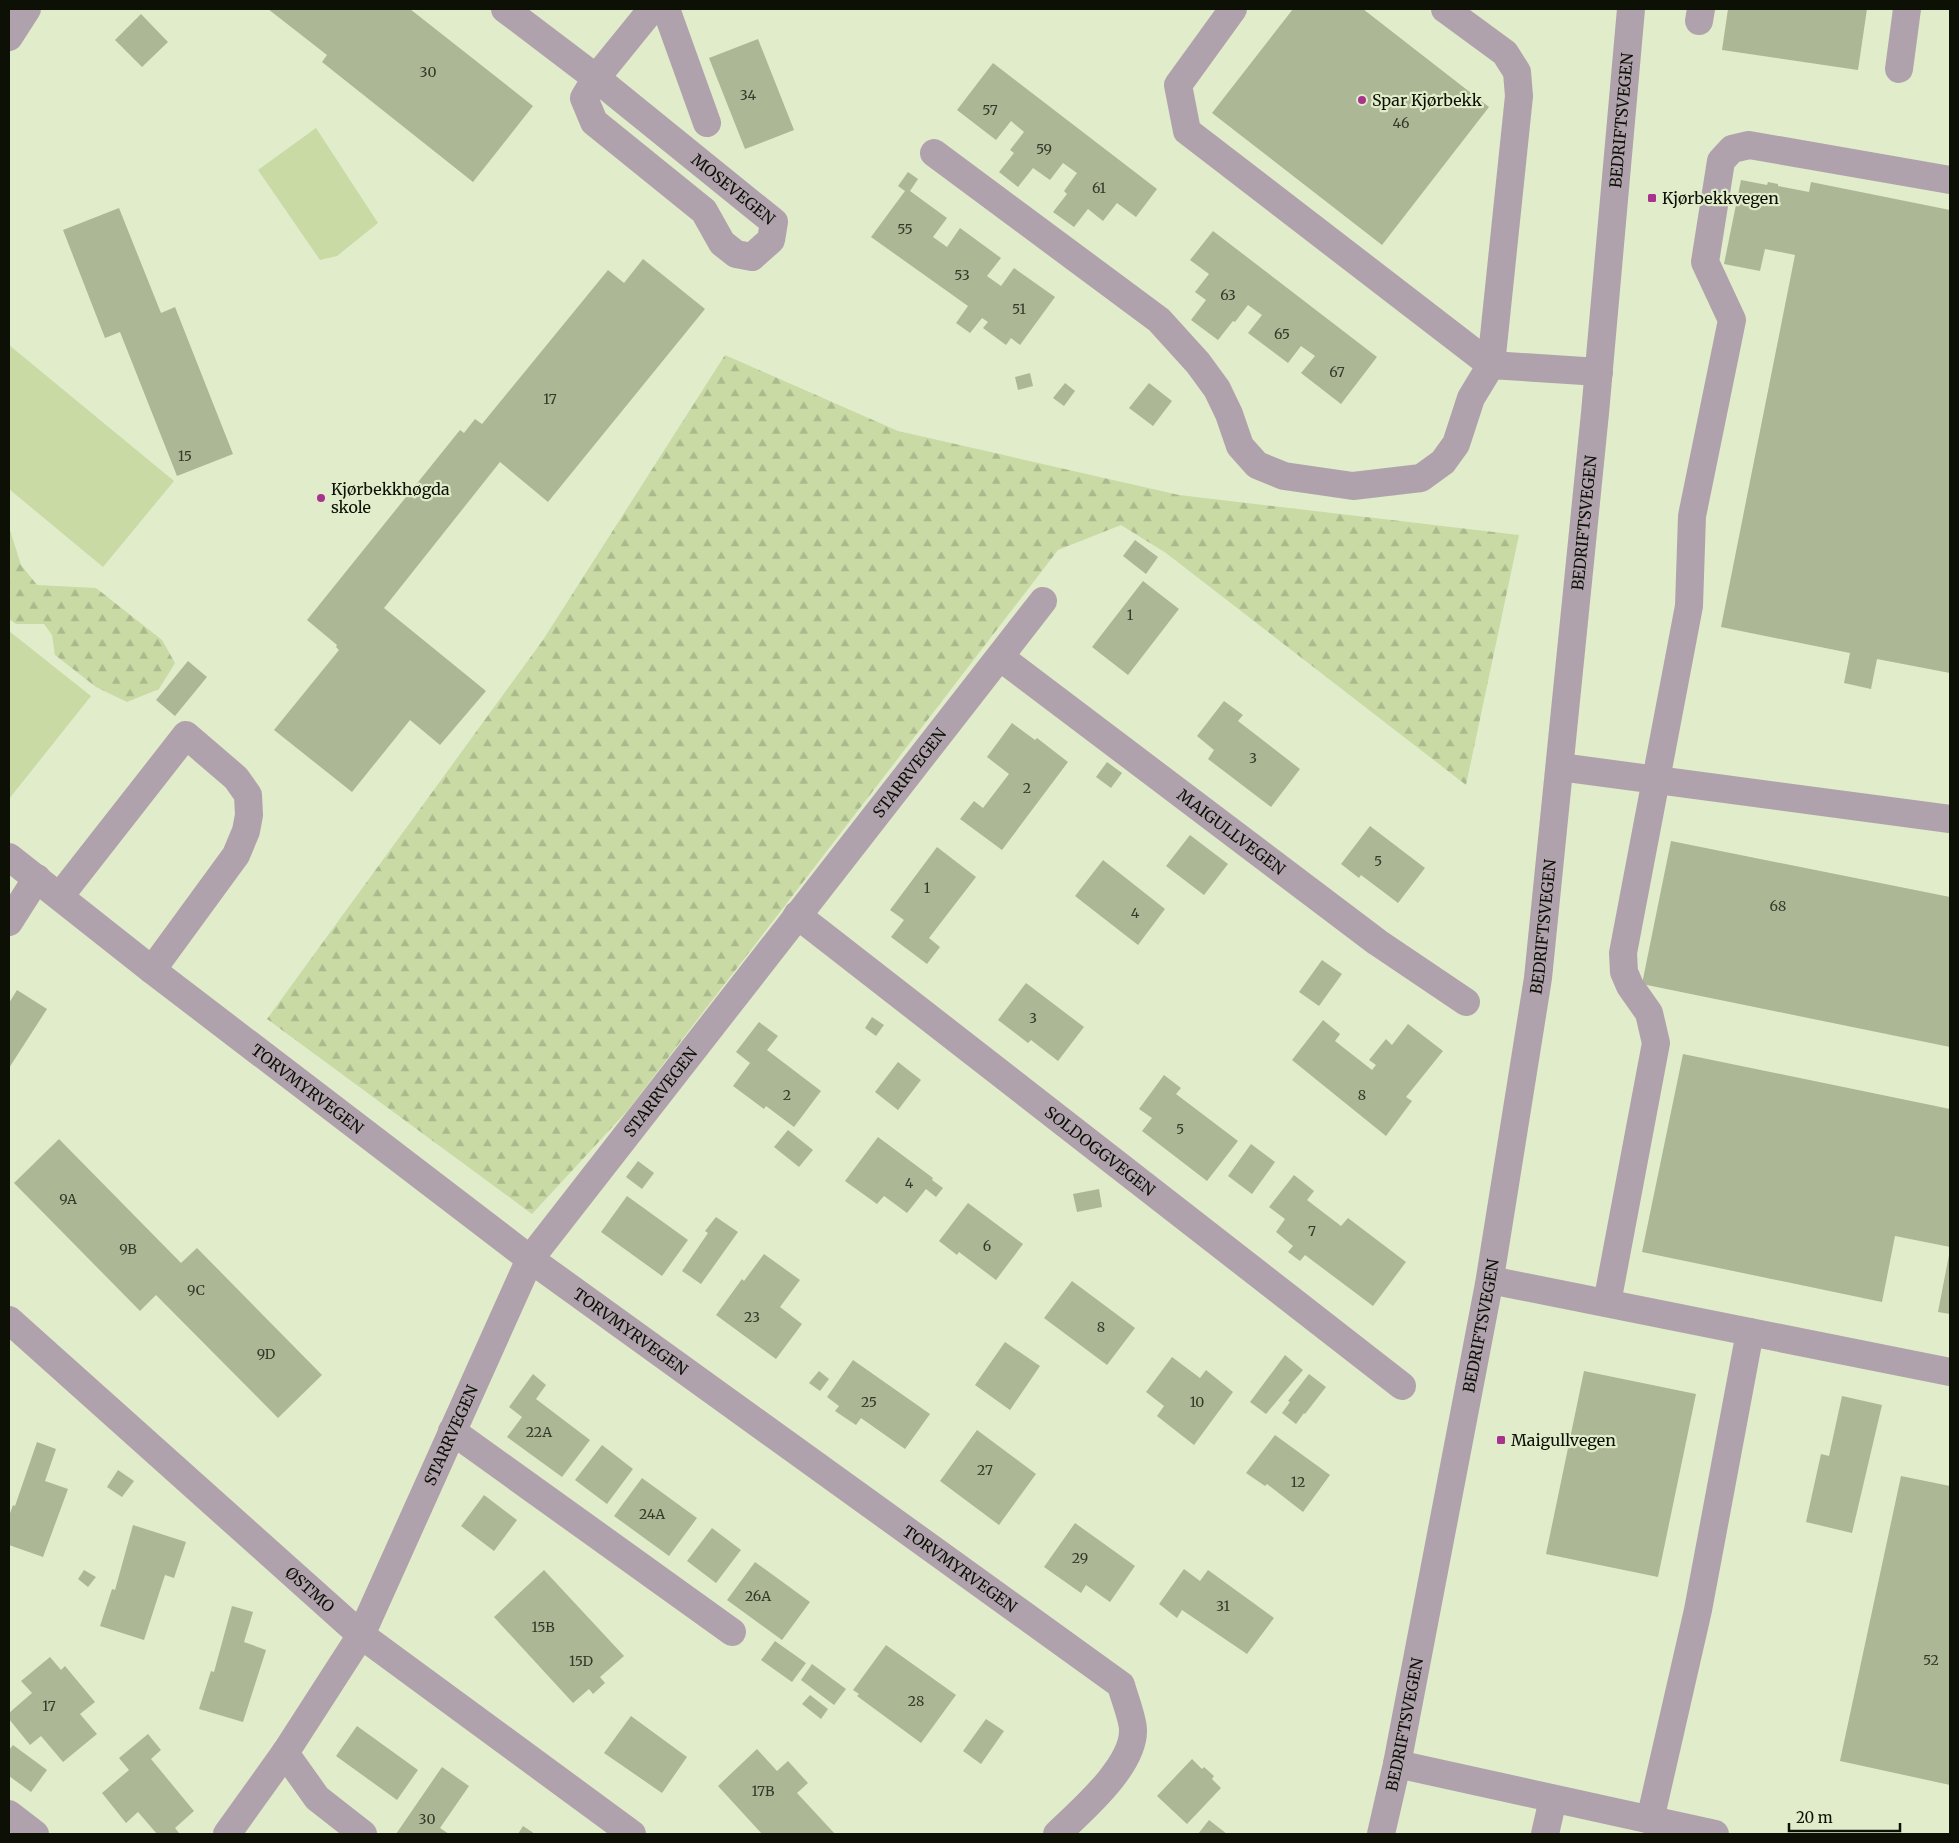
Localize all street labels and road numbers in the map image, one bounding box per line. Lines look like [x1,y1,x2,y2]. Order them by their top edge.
street label: BEDRIFTSVEGEN [1605,51,1637,189]
street label: MOSEVEGEN [688,149,780,229]
street label: BEDRIFTSVEGEN [1567,454,1601,591]
street label: STARRVEGEN [868,723,951,821]
street label: MAIGULLVEGEN [1173,785,1290,880]
street label: BEDRIFTSVEGEN [1526,858,1560,996]
street label: TORVMYRVEGEN [247,1040,368,1139]
street label: STARRVEGEN [619,1043,702,1141]
street label: SOLDOGGVEGEN [1041,1102,1160,1200]
street label: BEDRIFTSVEGEN [1458,1257,1503,1394]
street label: TORVMYRVEGEN [569,1284,692,1380]
street label: STARRVEGEN [420,1381,482,1489]
street label: TORVMYRVEGEN [899,1521,1021,1617]
street label: ØSTMO [281,1562,339,1617]
street label: BEDRIFTSVEGEN [1381,1655,1427,1793]

